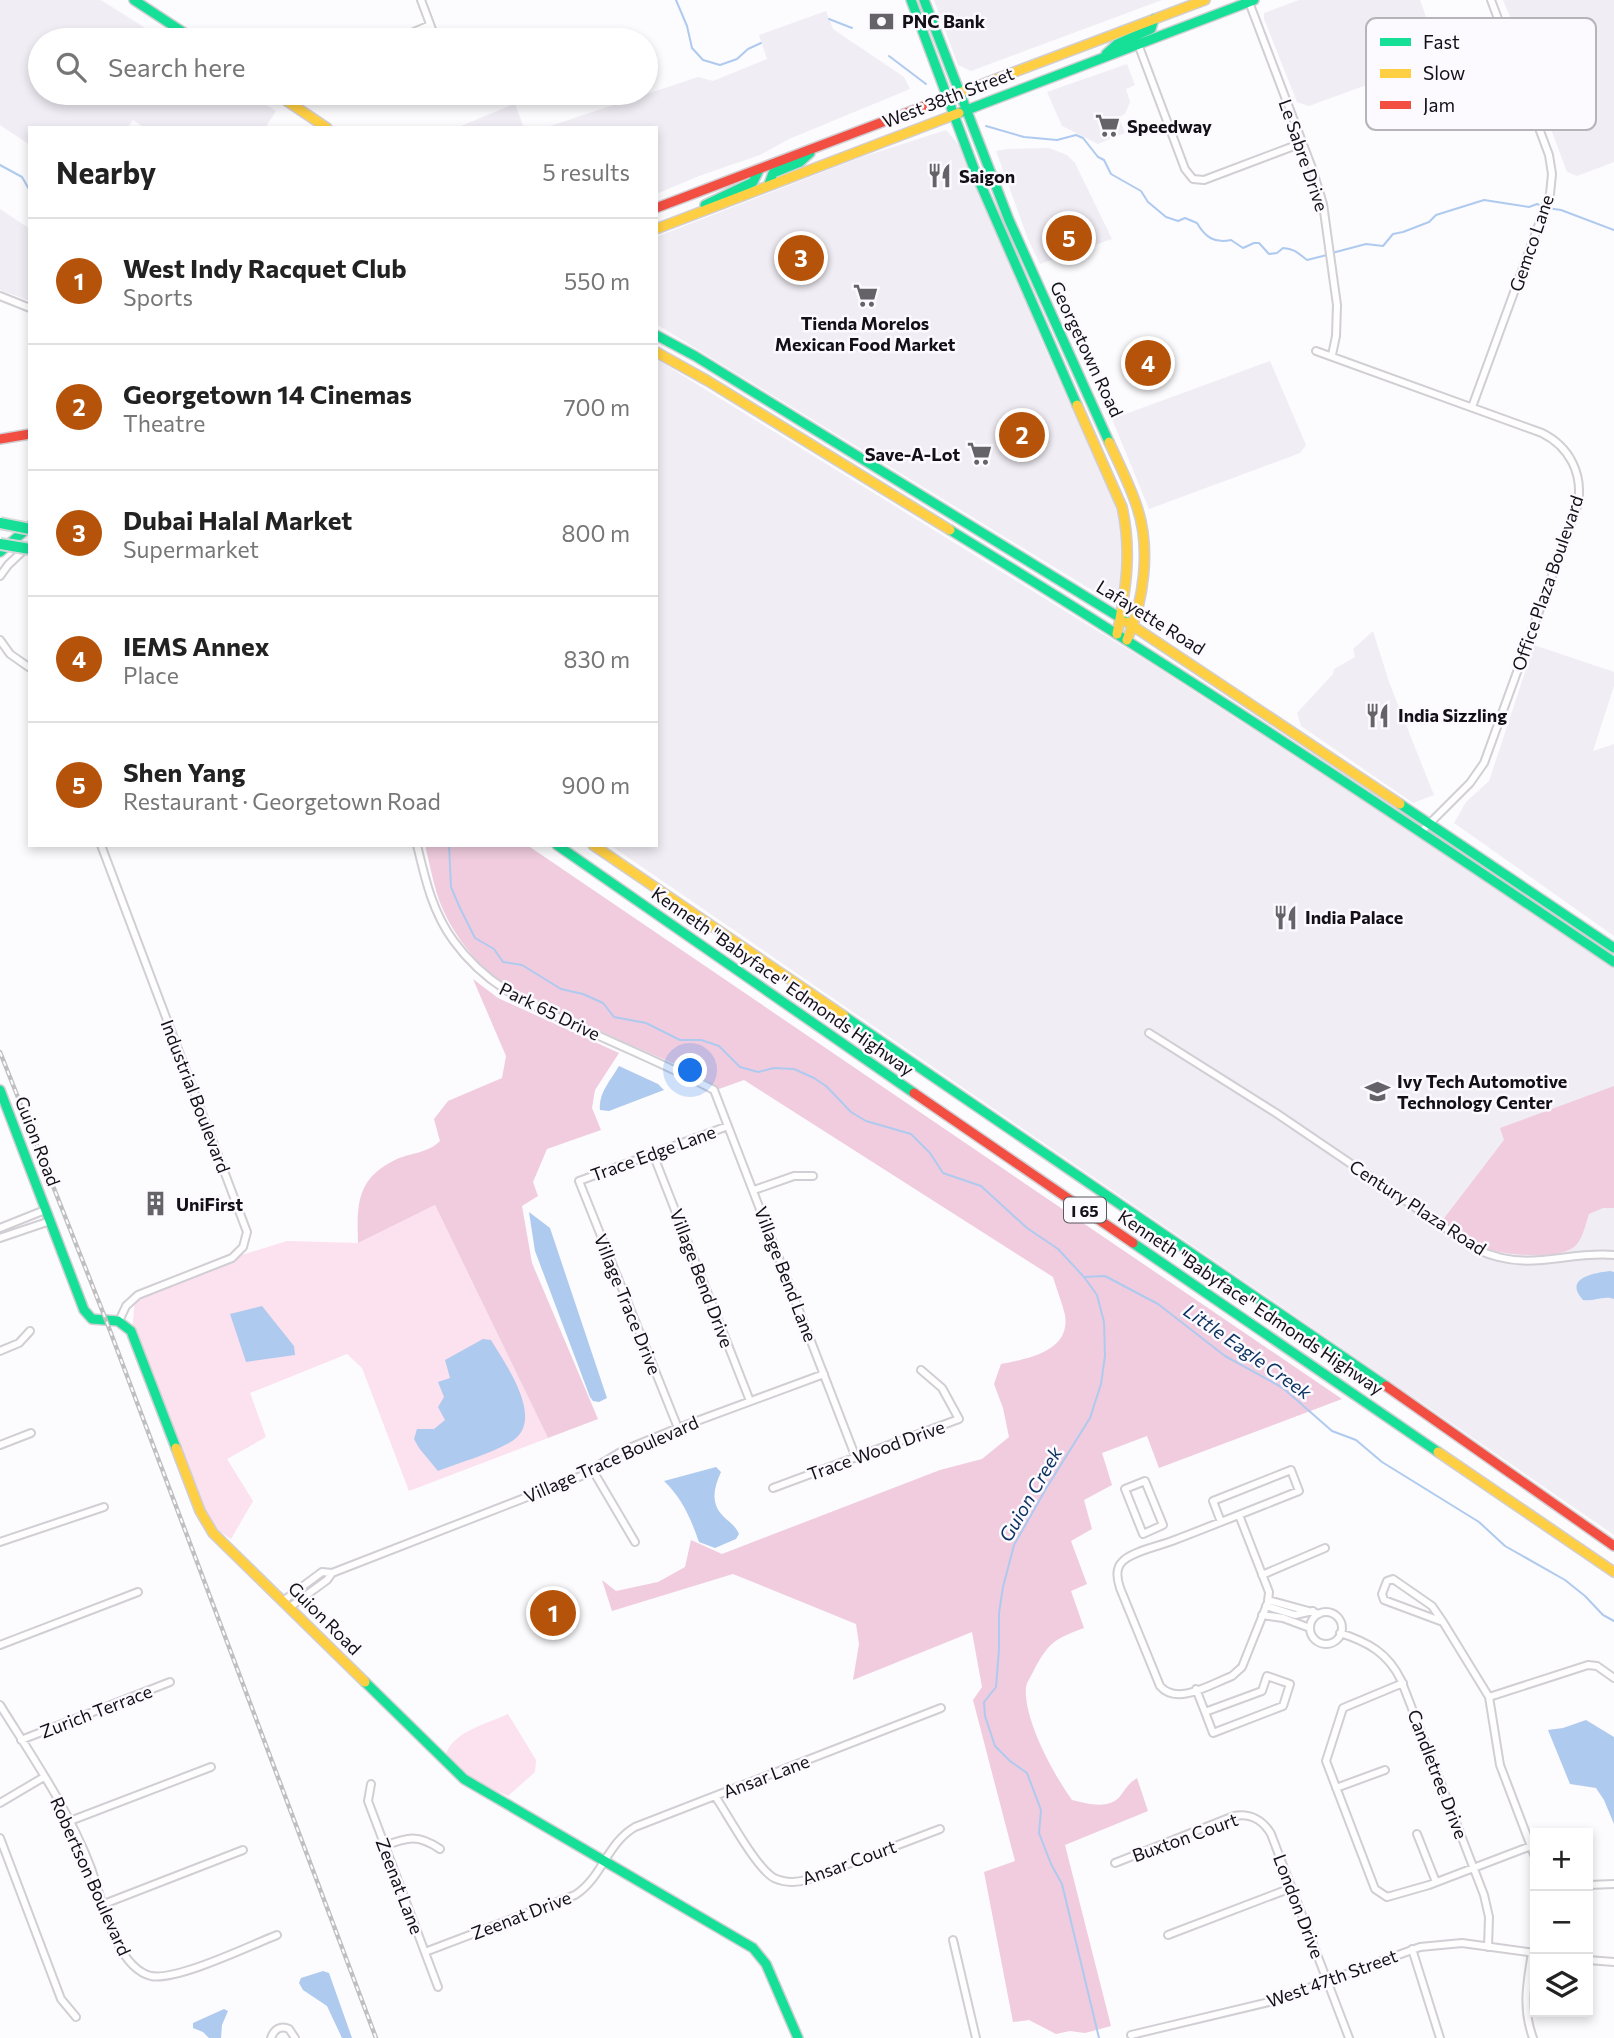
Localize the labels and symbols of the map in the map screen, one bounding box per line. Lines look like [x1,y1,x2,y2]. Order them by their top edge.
bank icon: PNC Bank [868,7,896,35]
place label: PNC Bank [902,10,986,32]
legend [1366,18,1596,130]
text: Fast [1423,30,1460,53]
text: Slow [1423,61,1465,84]
street label: West 38th Street [879,62,1017,132]
text: Jam [1423,93,1455,116]
street label: Le Sabre Drive [1275,96,1333,214]
supermarket icon: Speedway [1093,112,1121,140]
place label: Speedway [1127,115,1212,137]
restaurant icon: Saigon [925,162,953,190]
place label: Saigon [959,165,1015,187]
street label: Gemco Lane [1504,192,1558,294]
pin: 5 [1046,212,1092,264]
pin: 3 [778,232,824,284]
street label: Georgetown Road [1046,278,1128,420]
supermarket icon: Tienda Morelos Mexican Food Market [851,282,879,310]
place label: Tienda Morelos Mexican Food Market [775,312,956,355]
pin: 4 [1125,337,1171,389]
pin: 2 [999,409,1045,461]
supermarket icon: Save-A-Lot [966,440,994,468]
place label: Save-A-Lot [865,443,960,465]
street label: Office Plaza Boulevard [1507,492,1587,674]
street label: Lafayette Road [1093,575,1209,659]
restaurant icon: India Sizzling [1364,701,1392,729]
place label: India Sizzling [1398,704,1507,726]
street label: Kenneth "Babyface" Edmonds Highway [648,882,918,1080]
restaurant icon: India Palace [1271,903,1299,931]
place label: India Palace [1305,906,1403,928]
street label: Park 65 Drive [496,977,604,1045]
street label: Industrial Boulevard [157,1016,235,1176]
your location [673,1053,707,1087]
place label: Ivy Tech Automotive Technology Center [1397,1070,1567,1113]
school or university icon: Ivy Tech Automotive Technology Center [1363,1077,1391,1105]
street label: Guion Road [11,1093,65,1189]
street label: Trace Edge Lane [587,1120,719,1186]
street label: Century Plaza Road [1345,1155,1491,1259]
building icon: UniFirst [142,1190,170,1218]
place label: UniFirst [176,1193,243,1215]
road number: I 65 [1064,1198,1106,1222]
street label: Village Bend Lane [750,1203,822,1345]
street label: Kenneth "Babyface" Edmonds Highway [1114,1205,1388,1399]
street label: Village Bend Drive [665,1206,739,1350]
street label: Village Trace Drive [590,1230,666,1378]
water label: Little Eagle Creek [1180,1298,1317,1404]
street label: Village Trace Boulevard [520,1411,702,1507]
street label: Trace Wood Drive [804,1415,948,1485]
water label: Guion Creek [994,1442,1067,1546]
street label: Guion Road [284,1577,366,1659]
pin: 1 [530,1587,576,1639]
street label: Zurich Terrace [37,1680,155,1742]
street label: Candletree Drive [1403,1706,1473,1842]
street label: Ansar Lane [720,1750,812,1802]
street label: Robertson Boulevard [46,1793,136,1959]
street label: Buxton Court [1129,1808,1241,1866]
street label: Zeenat Lane [372,1835,428,1937]
street label: Ansar Court [799,1835,899,1889]
street label: London Drive [1269,1851,1329,1961]
street label: Zeenat Drive [468,1886,574,1944]
street label: West 47th Street [1264,1944,1400,2012]

